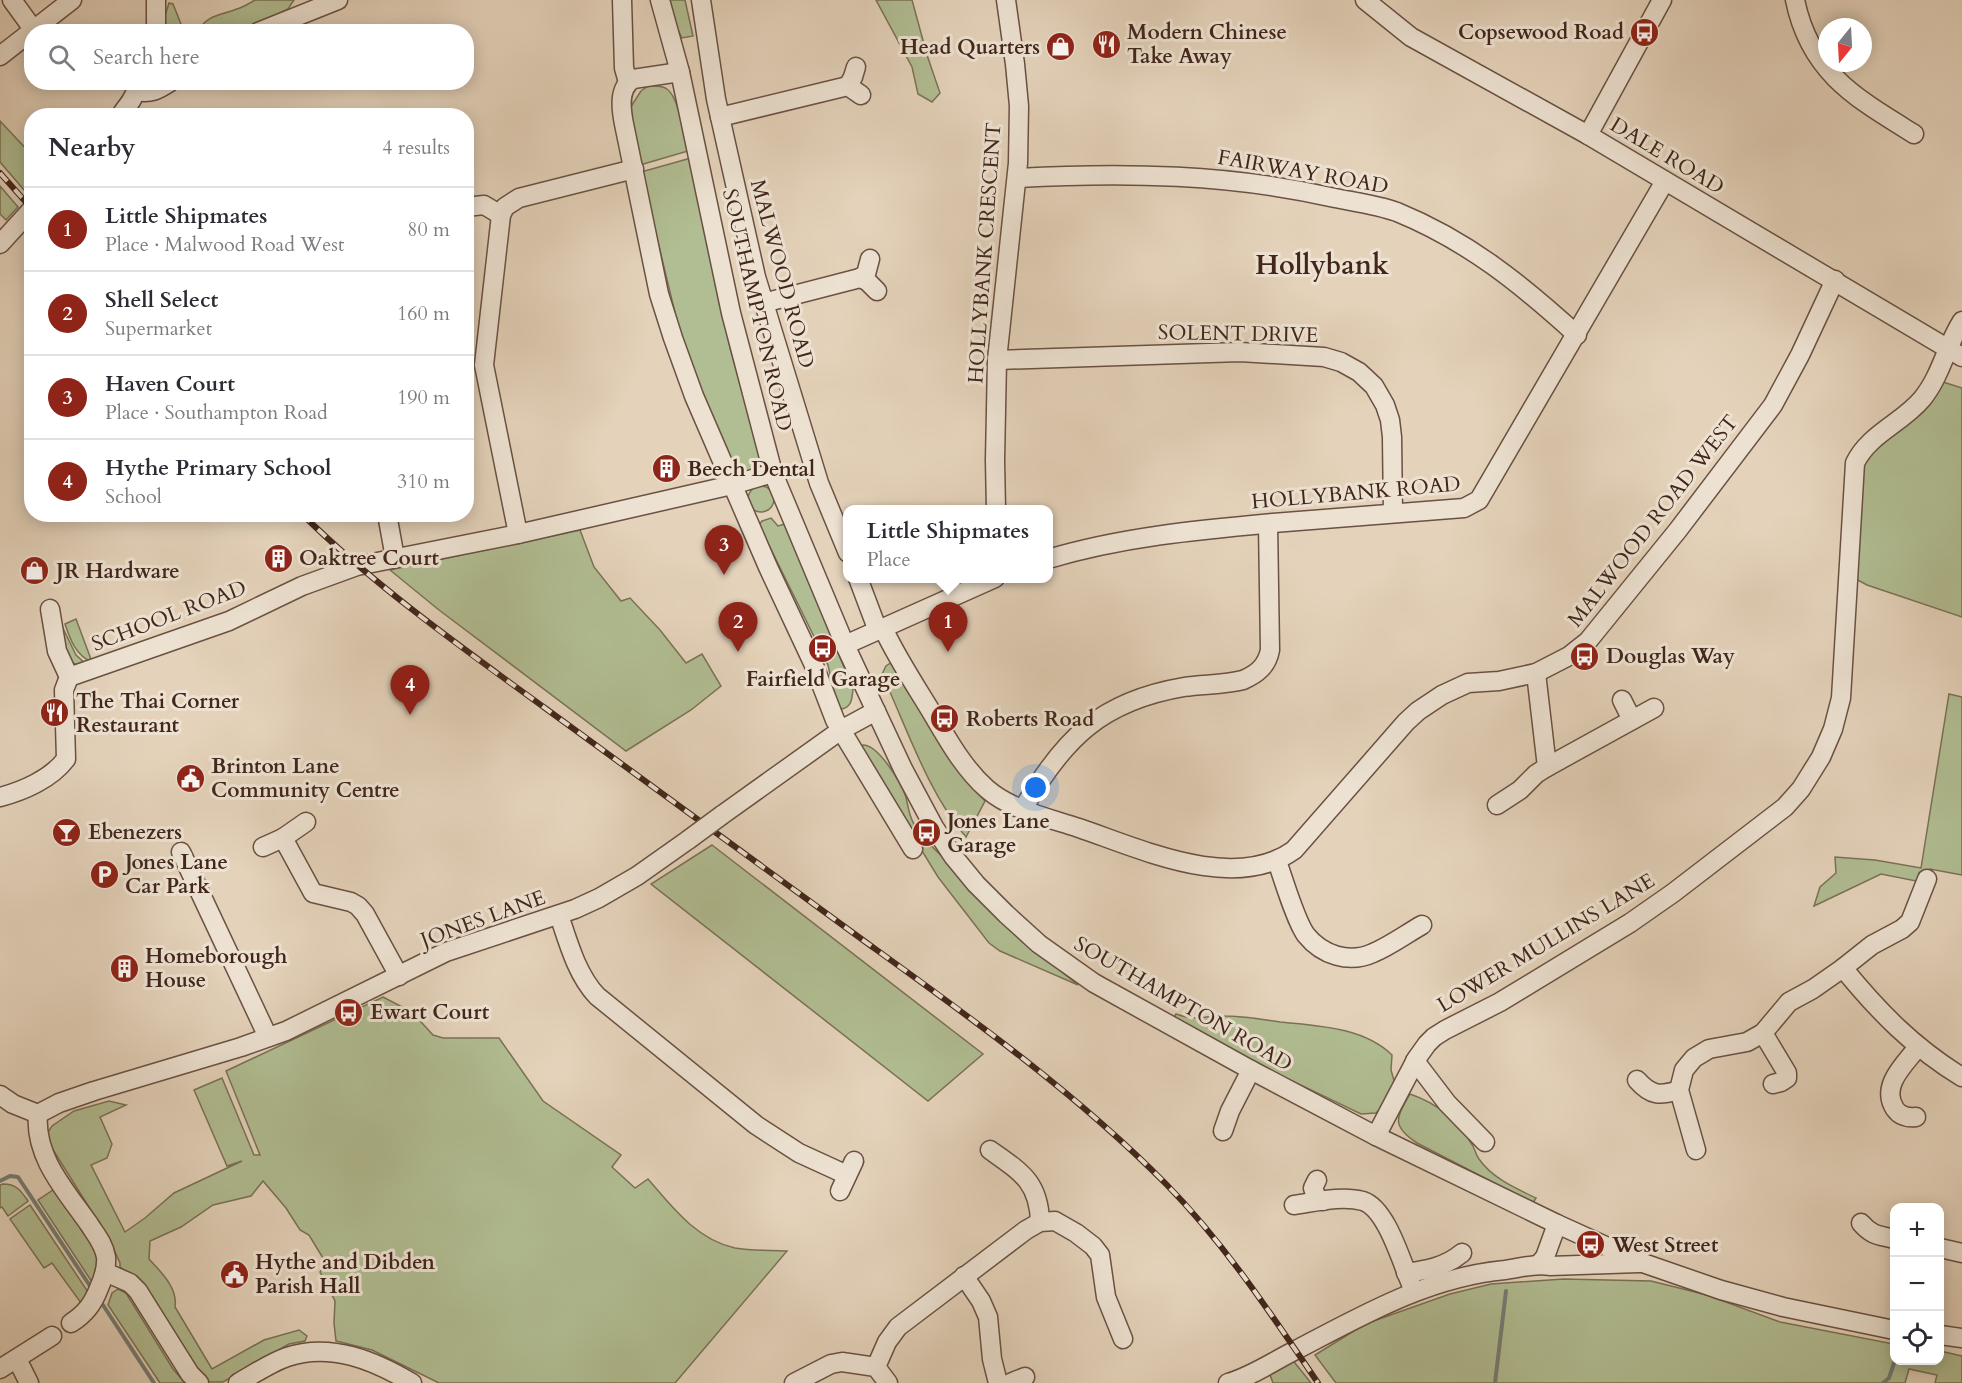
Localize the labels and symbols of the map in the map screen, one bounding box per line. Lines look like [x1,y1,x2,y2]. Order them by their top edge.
bus stop icon: Copsewood Road [1629,16,1661,48]
place label: Modern Chinese Take Away [1127,18,1287,71]
place label: Copsewood Road [1458,18,1624,47]
north arrow [1818,18,1872,72]
restaurant icon: Modern Chinese Take Away [1090,28,1122,60]
shop icon: Head Quarters [1045,31,1077,63]
place label: Head Quarters [900,33,1040,62]
street label: DALE ROAD [1605,111,1729,201]
street label: HOLLYBANK CRESCENT [961,122,1009,384]
street label: FAIRWAY ROAD [1215,143,1391,201]
street label: MALWOOD ROAD [743,176,821,372]
street label: SOUTHAMPTON ROAD [715,186,799,434]
district label: Hollybank [1255,247,1389,284]
street label: SOLENT DRIVE [1158,318,1319,350]
street label: MALWOOD ROAD WEST [1561,409,1745,633]
building icon: Beech Dental [650,453,682,485]
place label: Beech Dental [687,455,815,484]
street label: HOLLYBANK ROAD [1250,469,1462,517]
pin: 3 [704,526,744,575]
building icon: Oaktree Court [262,542,294,574]
place label: Oaktree Court [299,544,440,573]
shop icon: JR Hardware [19,555,51,587]
place label: JR Hardware [53,557,180,586]
street label: SCHOOL ROAD [87,573,251,659]
pin: 2 [718,602,758,652]
pin: 1 [928,602,968,652]
bus stop icon: Fairfield Garage [807,632,839,664]
bus stop icon: Douglas Way [1569,640,1601,672]
place label: Douglas Way [1606,642,1735,671]
place label: Fairfield Garage [746,665,900,694]
pin: 4 [390,666,430,715]
place label: The Thai Corner Restaurant [76,687,240,740]
restaurant icon: The Thai Corner Restaurant [39,697,71,729]
bus stop icon: Roberts Road [929,703,961,735]
place label: Roberts Road [966,705,1094,734]
place label: Brinton Lane Community Centre [211,752,400,805]
public building icon: Brinton Lane Community Centre [174,762,206,794]
your location [1021,773,1050,802]
place label: Jones Lane Garage [944,807,1050,860]
bar icon: Ebenezers [51,816,83,848]
bus stop icon: Jones Lane Garage [910,817,942,849]
place label: Ebenezers [88,818,182,847]
place label: Jones Lane Car Park [122,848,228,901]
parking icon: Jones Lane Car Park [88,858,120,890]
street label: LOWER MULLINS LANE [1432,866,1660,1020]
street label: JONES LANE [414,883,549,956]
street label: SOUTHAMPTON ROAD [1068,930,1298,1078]
place label: Homeborough House [145,942,287,995]
building icon: Homeborough House [108,952,140,984]
bus stop icon: Ewart Court [333,996,365,1028]
place label: Ewart Court [370,998,490,1027]
bus stop icon: West Street [1575,1229,1607,1261]
place label: West Street [1611,1231,1719,1260]
place label: Hythe and Dibden Parish Hall [255,1248,435,1301]
public building icon: Hythe and Dibden Parish Hall [218,1258,250,1290]

